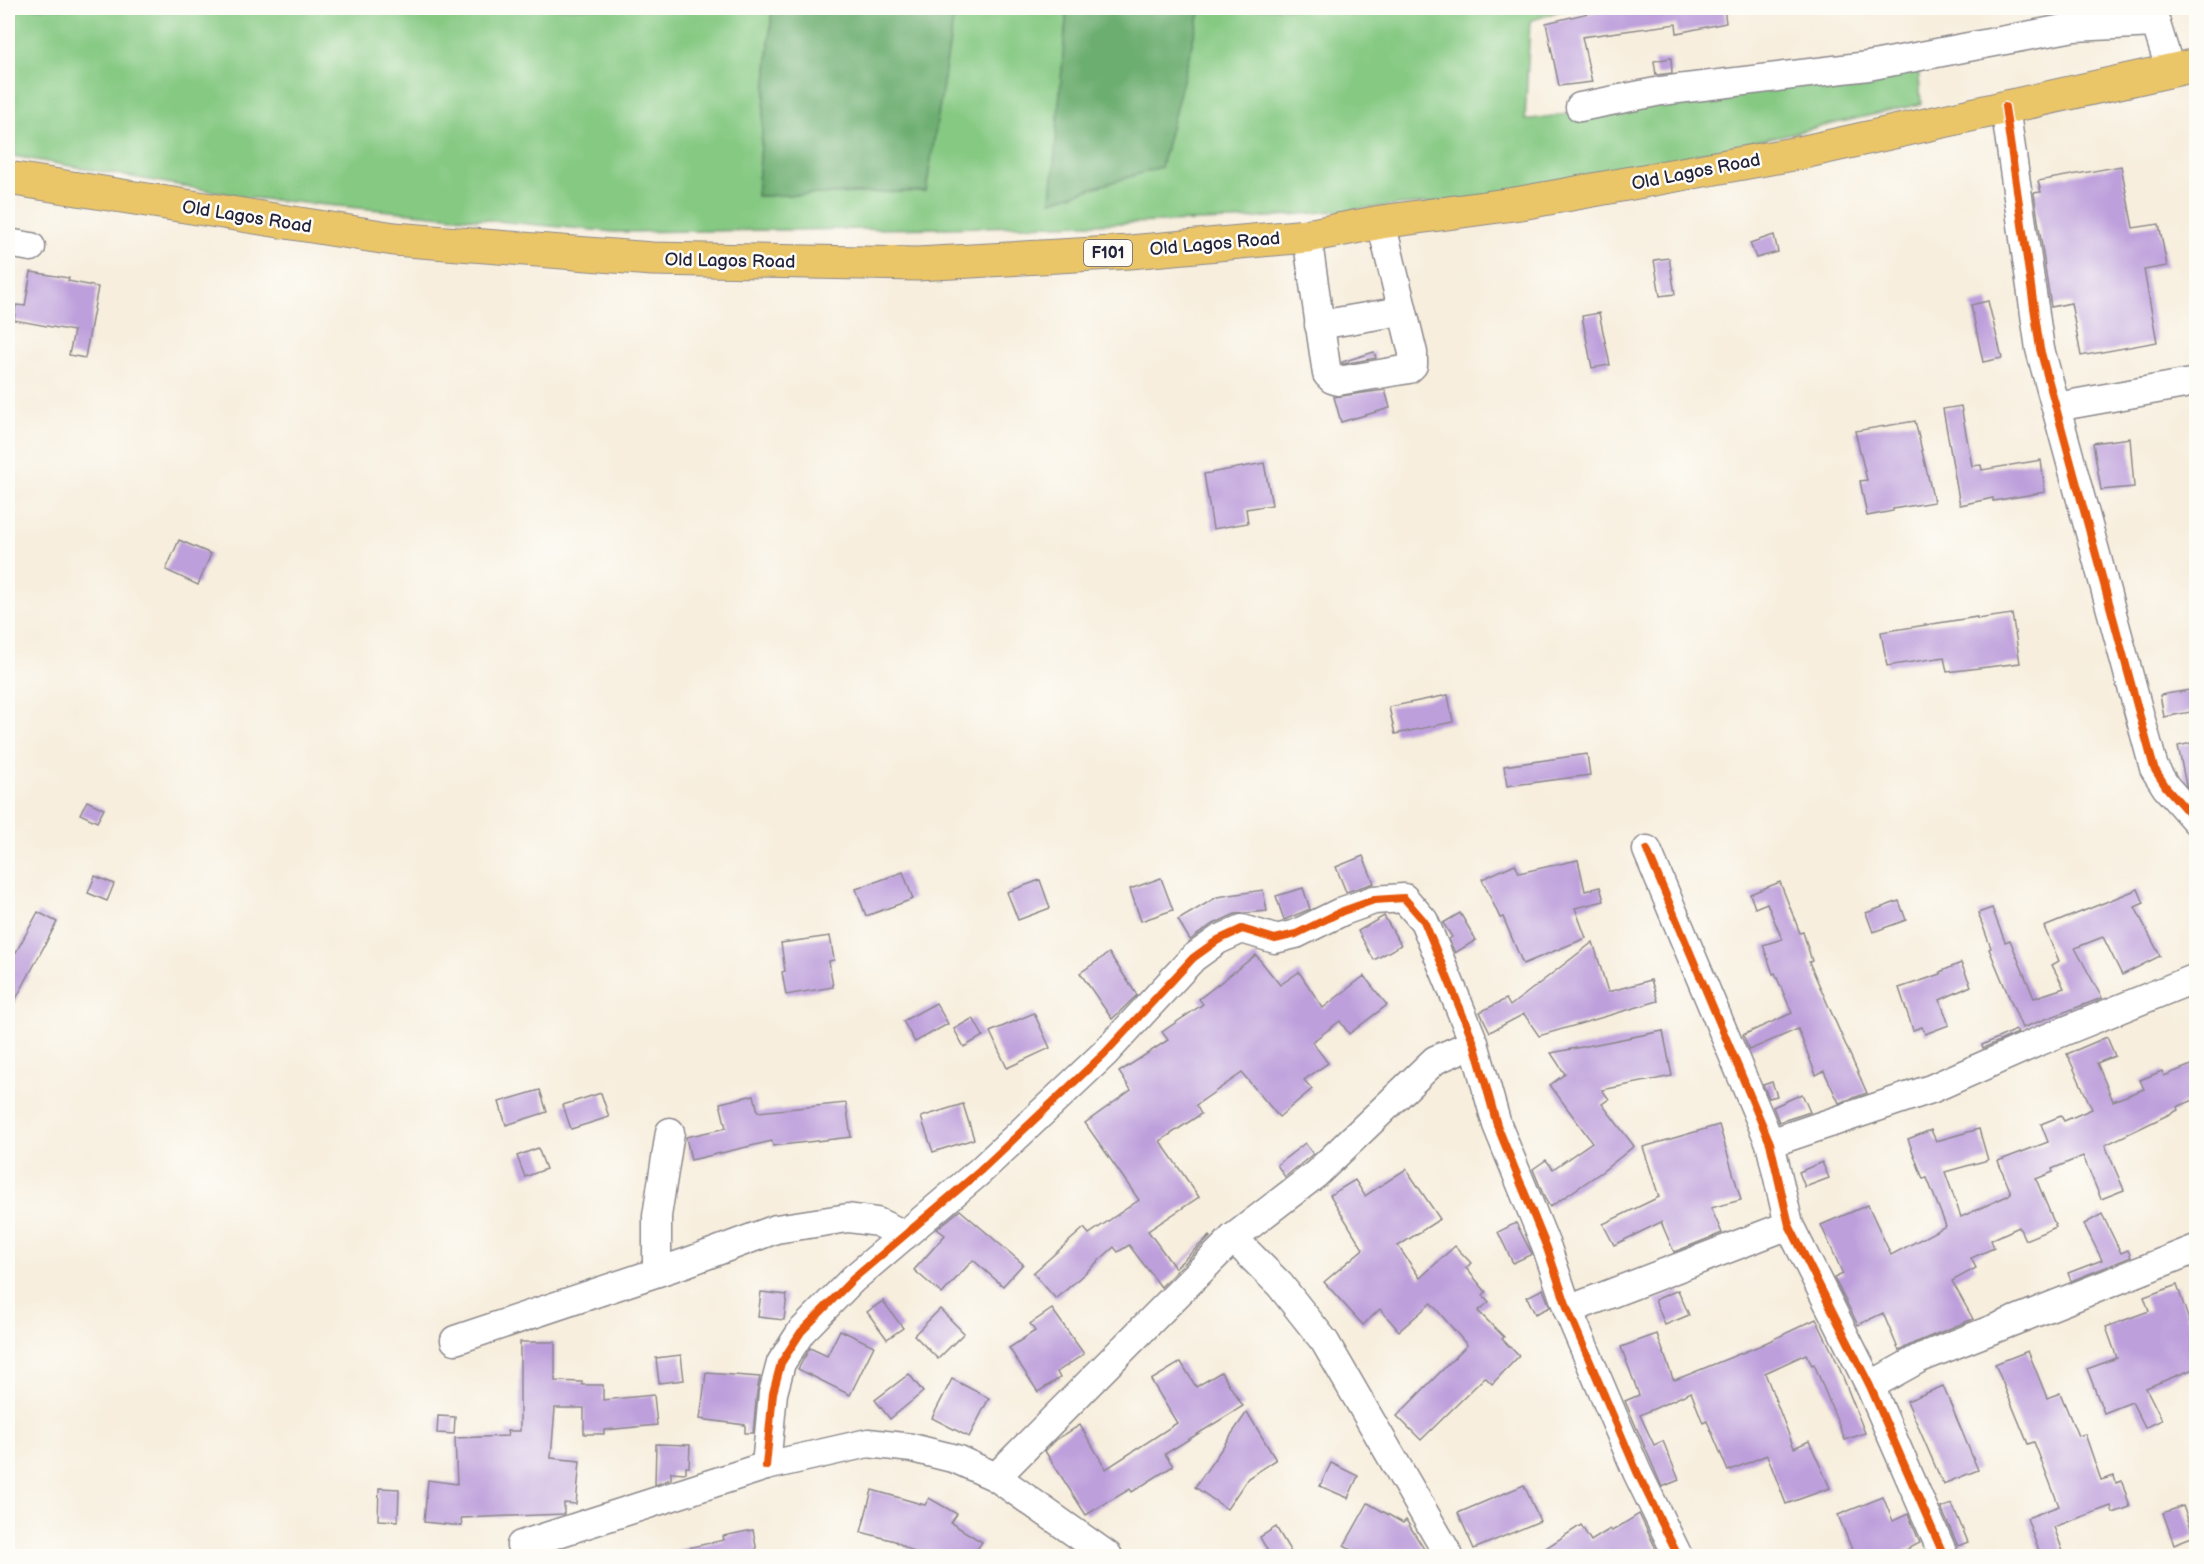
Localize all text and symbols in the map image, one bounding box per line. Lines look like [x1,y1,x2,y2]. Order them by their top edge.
street label: Old Lagos Road [1630,149,1762,195]
street label: Old Lagos Road [181,196,313,238]
street label: Old Lagos Road [1149,228,1281,260]
road number: F101 [1084,240,1132,266]
street label: Old Lagos Road [664,249,796,273]

